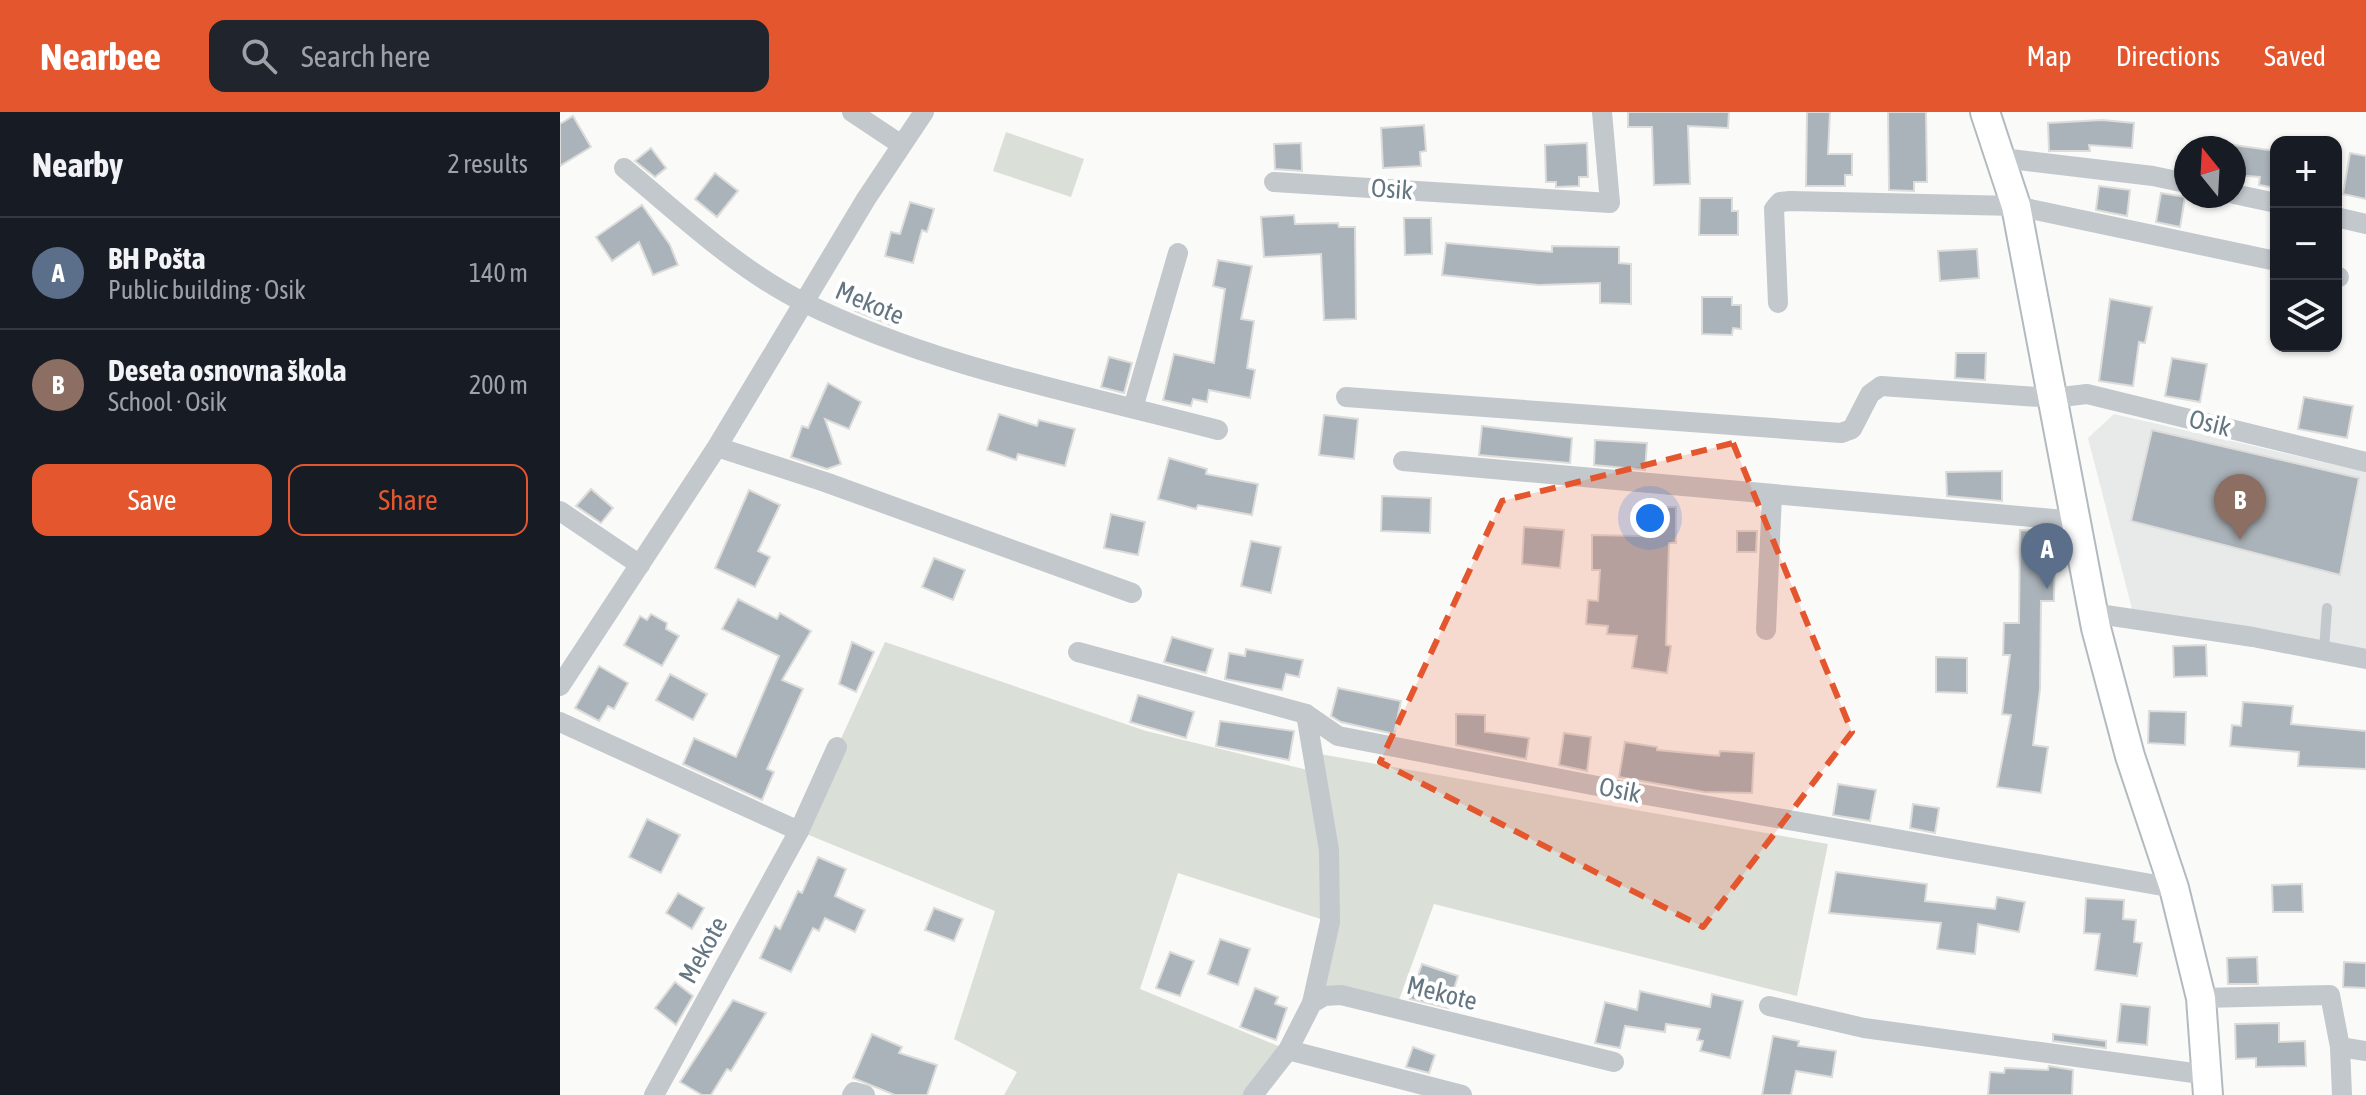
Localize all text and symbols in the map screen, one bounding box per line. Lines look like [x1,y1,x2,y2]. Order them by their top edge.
search box [209,20,769,92]
icon: search [237,34,281,78]
text: Nearbee [40,35,161,78]
text: Search here [301,39,430,73]
text: Map [2027,40,2072,72]
text: Directions [2116,40,2220,72]
text: Saved [2264,40,2326,72]
north arrow [2174,136,2246,208]
map controls [2270,136,2342,352]
button: + [2270,136,2342,208]
text: Nearby [32,145,123,184]
text: 2 results [447,149,528,179]
street label: Osik [1370,173,1414,205]
button: − [2270,208,2342,280]
text: BH Pošta [108,241,205,275]
text: A [52,258,64,288]
text: 140 m [469,258,528,288]
text: Public building · Osik [108,275,306,305]
street label: Mekote [831,275,909,331]
button: layers [2270,280,2342,352]
text: Deseta osnovna škola [108,353,347,387]
text: B [52,370,64,400]
text: 200 m [469,370,528,400]
text: School · Osik [108,387,227,417]
street label: Osik [2186,403,2234,443]
button: Save [32,464,272,536]
button: Share [288,464,528,536]
pin: B [2214,474,2266,540]
your location [1630,498,1670,538]
pin: A [2021,523,2073,589]
street label: Osik [1597,771,1643,809]
street label: Mekote [673,912,733,988]
street label: Mekote [1404,970,1480,1016]

